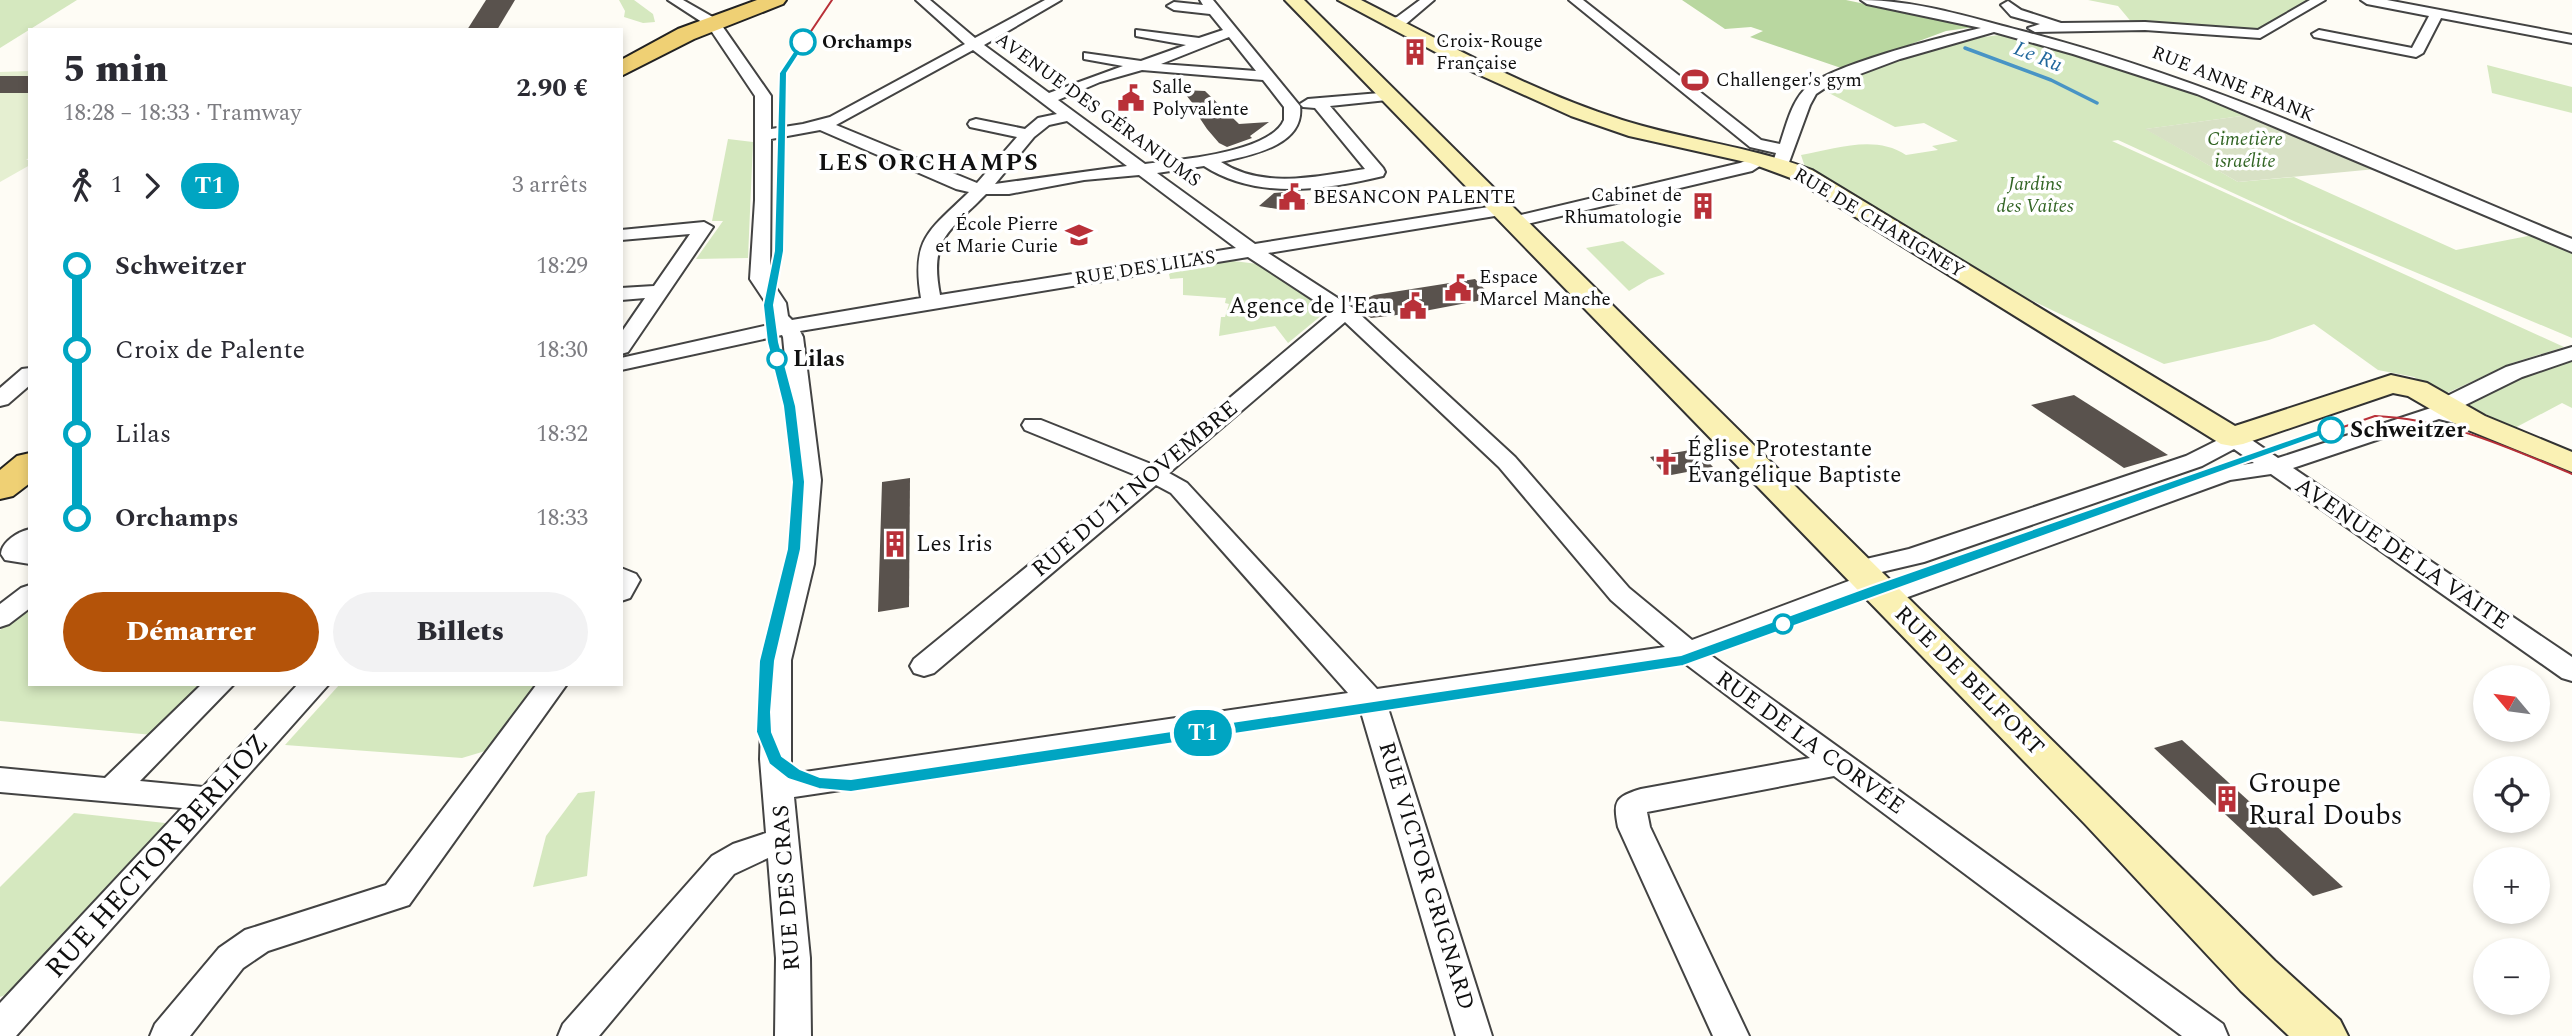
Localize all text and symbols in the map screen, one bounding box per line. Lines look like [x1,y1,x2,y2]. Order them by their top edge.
street label: AVENUE DES GÉRANIUMS [989,25,1207,195]
place label: Croix-Rouge Française [1436,27,1543,78]
place label: Orchamps [822,28,912,57]
marker: Orchamps [790,29,816,55]
water label: Le Ru [2009,33,2067,81]
building icon: Croix-Rouge Française [1400,37,1430,67]
street label: RUE ANNE FRANK [2147,38,2319,130]
text: 5 min [63,41,168,99]
sports icon: Challenger's gym [1680,65,1710,95]
place label: Challenger's gym [1716,66,1862,95]
text: 2.90 € [516,68,588,108]
place label: Salle Polyvalente [1152,73,1249,124]
public building icon: Salle Polyvalente [1116,83,1146,113]
text: 18:28 – 18:33 · Tramway [63,96,301,131]
park label: Cimetière israélite [2207,125,2283,176]
district label: LES ORCHAMPS [818,145,1040,181]
street label: RUE DE CHARIGNEY [1788,160,1970,286]
icon: walk [63,167,101,205]
icon: forward [133,167,171,205]
text: 1 [111,168,123,203]
text: T1 [195,168,225,204]
text: 3 arrêts [512,168,588,203]
park label: Jardins des Vaîtes [1996,170,2074,221]
place label: Cabinet de Rhumatologie [1564,181,1682,232]
public building icon: BESANCON PALENTE [1277,182,1307,212]
place label: BESANCON PALENTE [1313,183,1516,212]
building icon: Cabinet de Rhumatologie [1688,191,1718,221]
place label: École Pierre et Marie Curie [935,210,1058,261]
school or university icon: École Pierre et Marie Curie [1064,220,1094,250]
street label: RUE DES LILAS [1073,243,1217,293]
text: Schweitzer [115,246,246,286]
text: 18:29 [536,249,588,284]
place label: Espace Marcel Manche [1479,263,1611,314]
public building icon: Espace Marcel Manche [1443,273,1473,303]
place label: Agence de l'Eau [1229,289,1392,324]
public building icon: Agence de l'Eau [1398,291,1428,321]
text: Croix de Palente [115,330,305,370]
text: 18:30 [536,333,588,368]
place label: Lilas [793,342,845,377]
marker: Lilas [767,349,787,369]
street label: RUE DU 11 NOVEMBRE [1024,392,1246,586]
place label: Schweitzer [2350,413,2466,448]
text: Lilas [115,414,171,454]
text: 18:32 [536,417,588,452]
marker: Schweitzer [2318,417,2344,443]
place label: Église Protestante Évangélique Baptiste [1687,432,1901,493]
church icon: Église Protestante Évangélique Baptiste [1651,447,1681,477]
street label: AVENUE DE LA VAITE [2288,469,2516,639]
text: Orchamps [115,498,239,538]
text: 18:33 [536,501,588,536]
place label: Les Iris [916,527,993,562]
building icon: Les Iris [880,529,910,559]
button: Démarrer [63,592,319,672]
button: Billets [333,592,588,672]
street label: RUE DE BELFORT [1886,598,2052,764]
unlabelled marker [1773,614,1793,634]
street label: RUE DE LA CORVÉE [1708,662,1912,824]
north arrow [2473,665,2550,742]
map controls [2473,665,2550,1015]
line badge: T1 [1172,710,1234,756]
text: T1 [1188,715,1218,751]
street label: RUE HECTOR BERLIOZ [35,724,279,988]
street label: RUE VICTOR GRIGNARD [1369,738,1483,1014]
button: locate [2473,756,2550,833]
place label: Groupe Rural Doubs [2248,762,2403,837]
building icon: Groupe Rural Doubs [2212,784,2242,814]
street label: RUE DES CRAS [764,804,810,972]
button: + [2473,847,2550,924]
button: − [2473,938,2550,1015]

